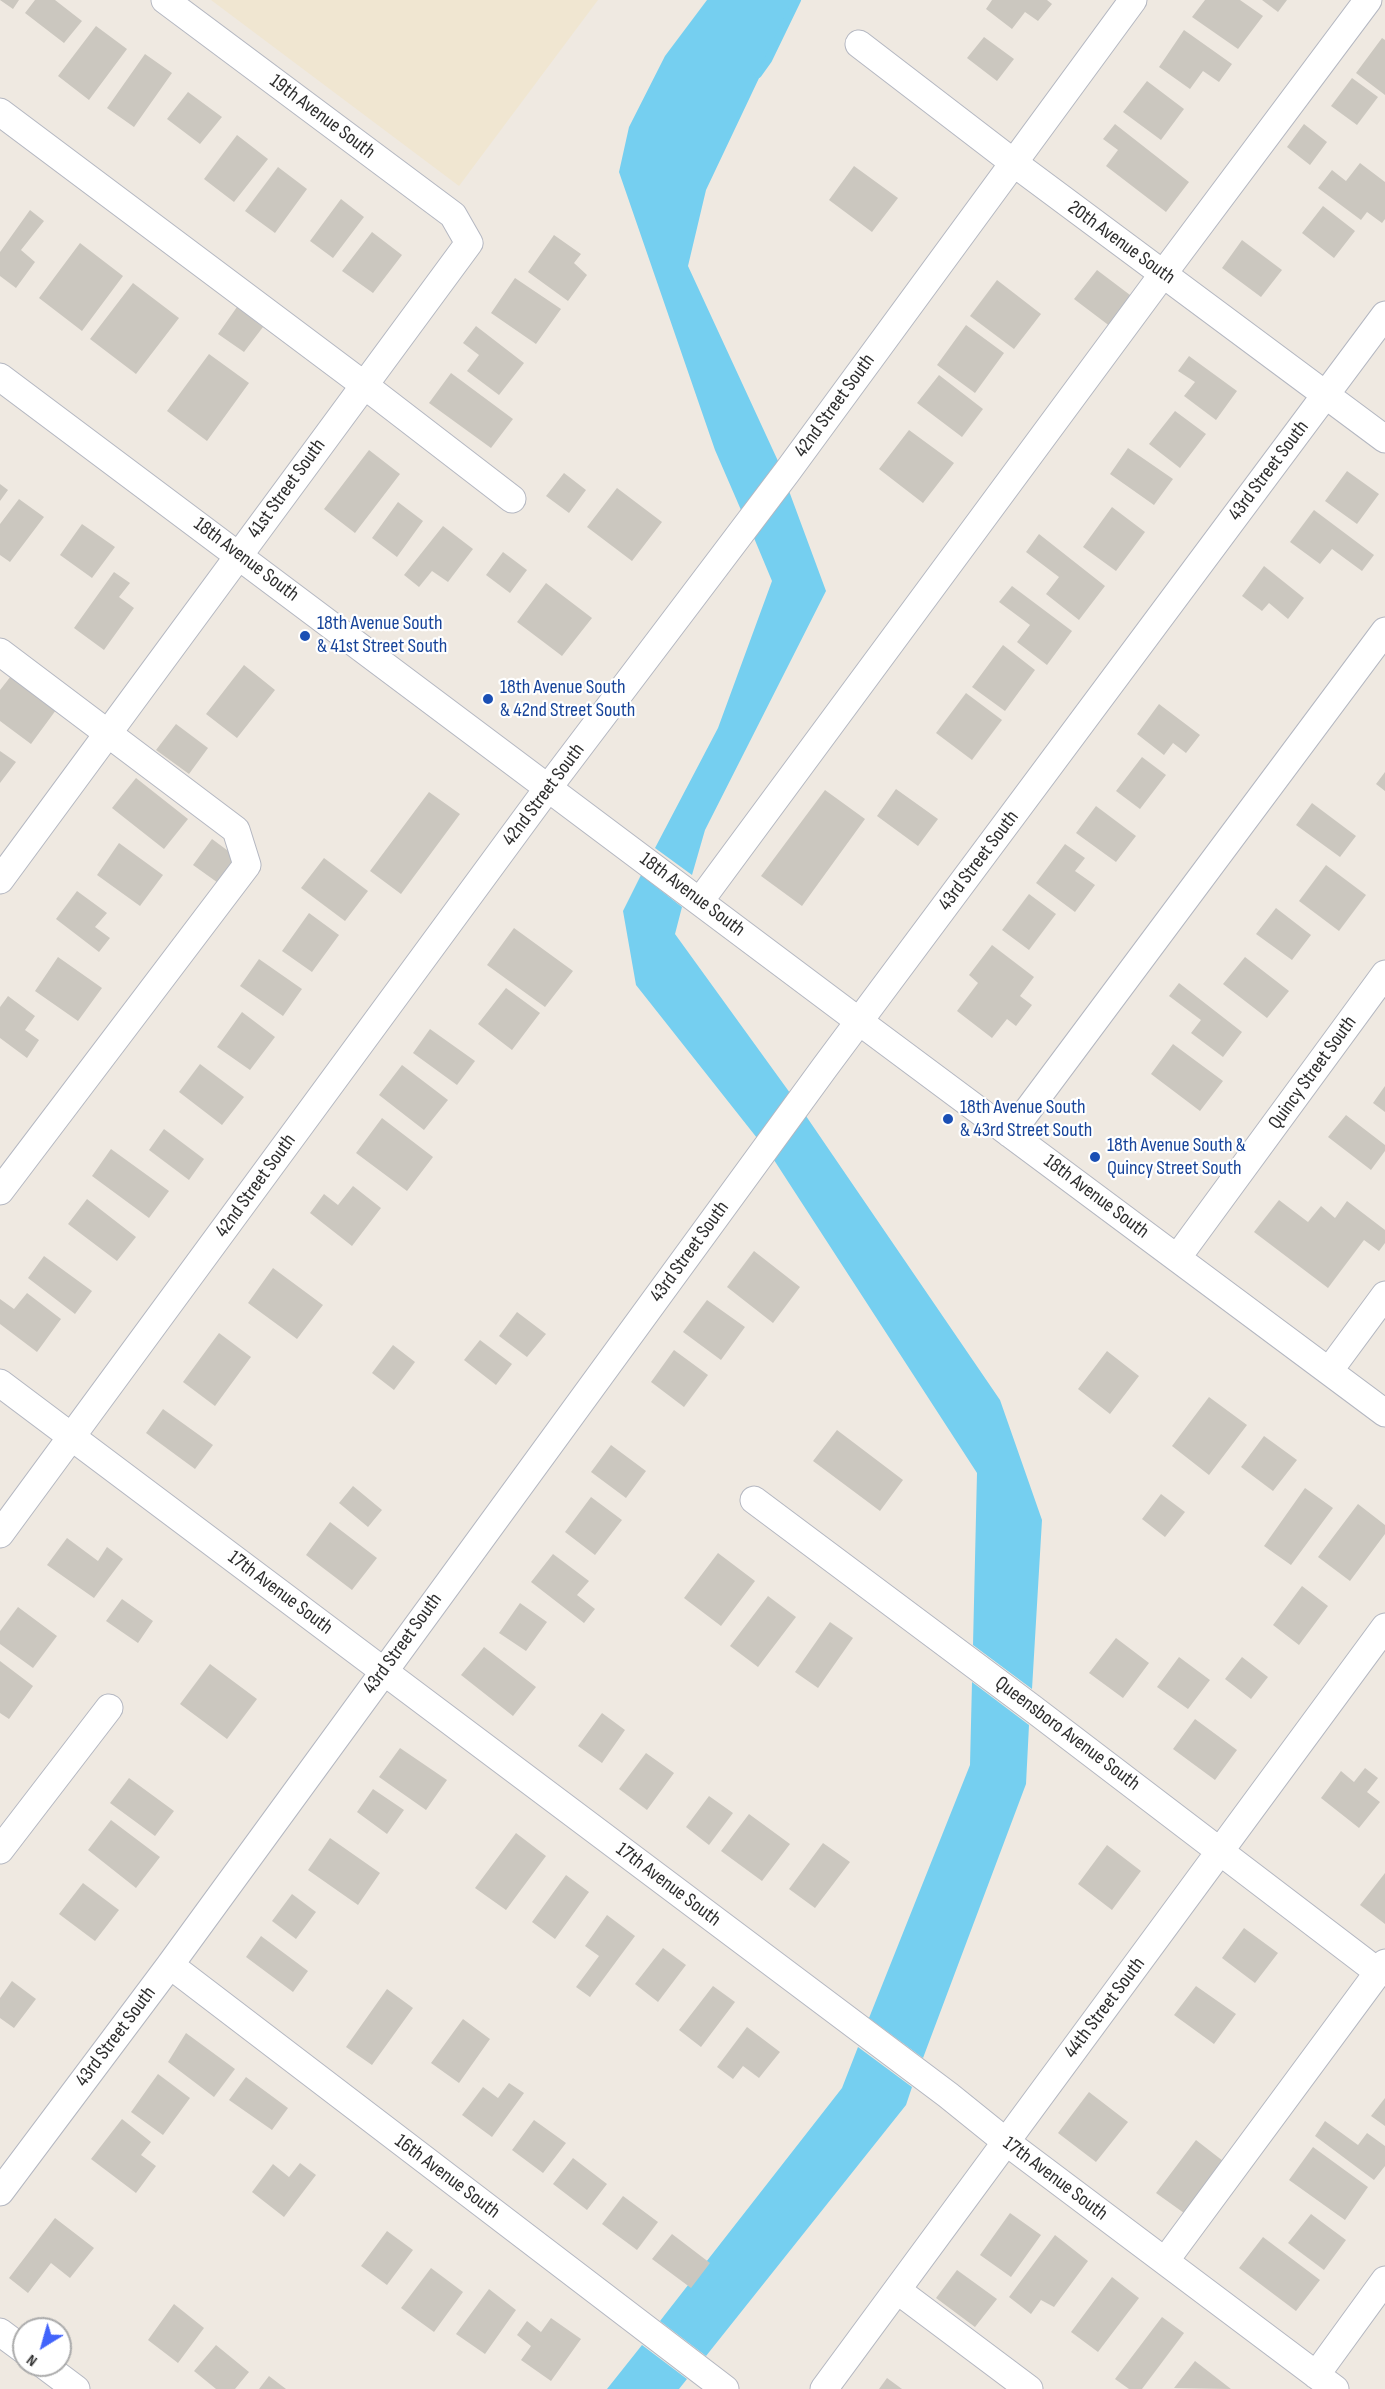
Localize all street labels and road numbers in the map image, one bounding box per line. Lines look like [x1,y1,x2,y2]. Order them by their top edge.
street label: 19th Avenue South [265,70,379,164]
street label: 20th Avenue South [1063,196,1179,290]
street label: 42nd Street South [789,350,881,462]
street label: 43rd Street South [1224,416,1314,526]
street label: 41st Street South [243,435,331,543]
street label: 18th Avenue South [189,513,303,607]
street label: 42nd Street South [498,739,590,851]
street label: 43rd Street South [934,806,1024,916]
street label: 18th Avenue South [635,848,749,942]
street label: Quincy Street South [1264,1012,1362,1134]
street label: 42nd Street South [210,1130,302,1242]
street label: 18th Avenue South [1039,1150,1153,1244]
street label: 43rd Street South [645,1197,735,1307]
street label: 17th Avenue South [223,1546,337,1640]
street label: 43rd Street South [358,1589,448,1699]
street label: Queensboro Avenue South [990,1672,1144,1796]
street label: 17th Avenue South [611,1838,725,1932]
street label: 44th Street South [1059,1953,1151,2063]
street label: 43rd Street South [71,1982,161,2092]
street label: 16th Avenue South [390,2130,504,2224]
street label: 17th Avenue South [998,2132,1112,2226]

